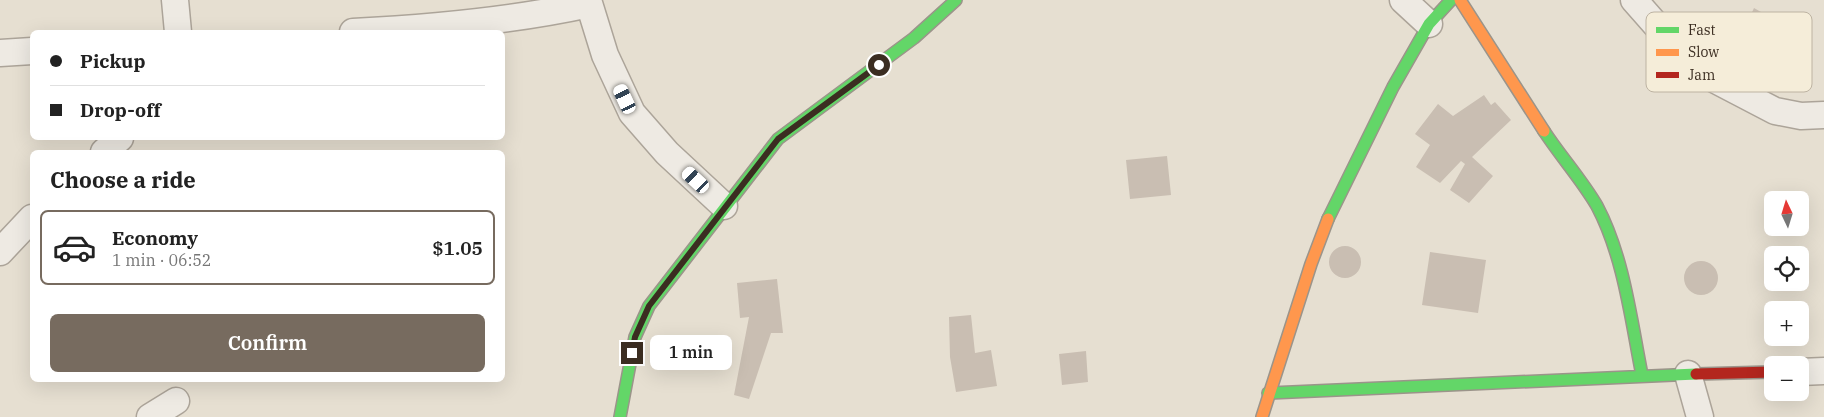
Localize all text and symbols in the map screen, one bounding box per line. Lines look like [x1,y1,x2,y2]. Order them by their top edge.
legend [1646,12,1812,92]
text: Fast [1688,21,1716,39]
text: Slow [1688,43,1719,61]
text: Pickup [80,49,145,73]
route start [868,54,890,76]
text: Jam [1688,66,1715,84]
car [611,82,638,116]
text: Drop-off [80,98,161,122]
car [679,164,712,196]
text: Choose a ride [50,165,196,194]
north arrow [1764,191,1809,236]
map controls [1764,191,1809,401]
icon: car [52,225,97,270]
text: Economy [112,226,198,250]
text: $1.05 [432,236,483,260]
button: locate [1764,246,1809,291]
text: 1 min · 06:52 [112,250,211,270]
button: + [1764,301,1809,346]
button: Confirm [50,314,485,372]
callout: 1 min [650,336,732,370]
route end [621,342,643,364]
text: 1 min [669,342,713,362]
button: − [1764,356,1809,401]

